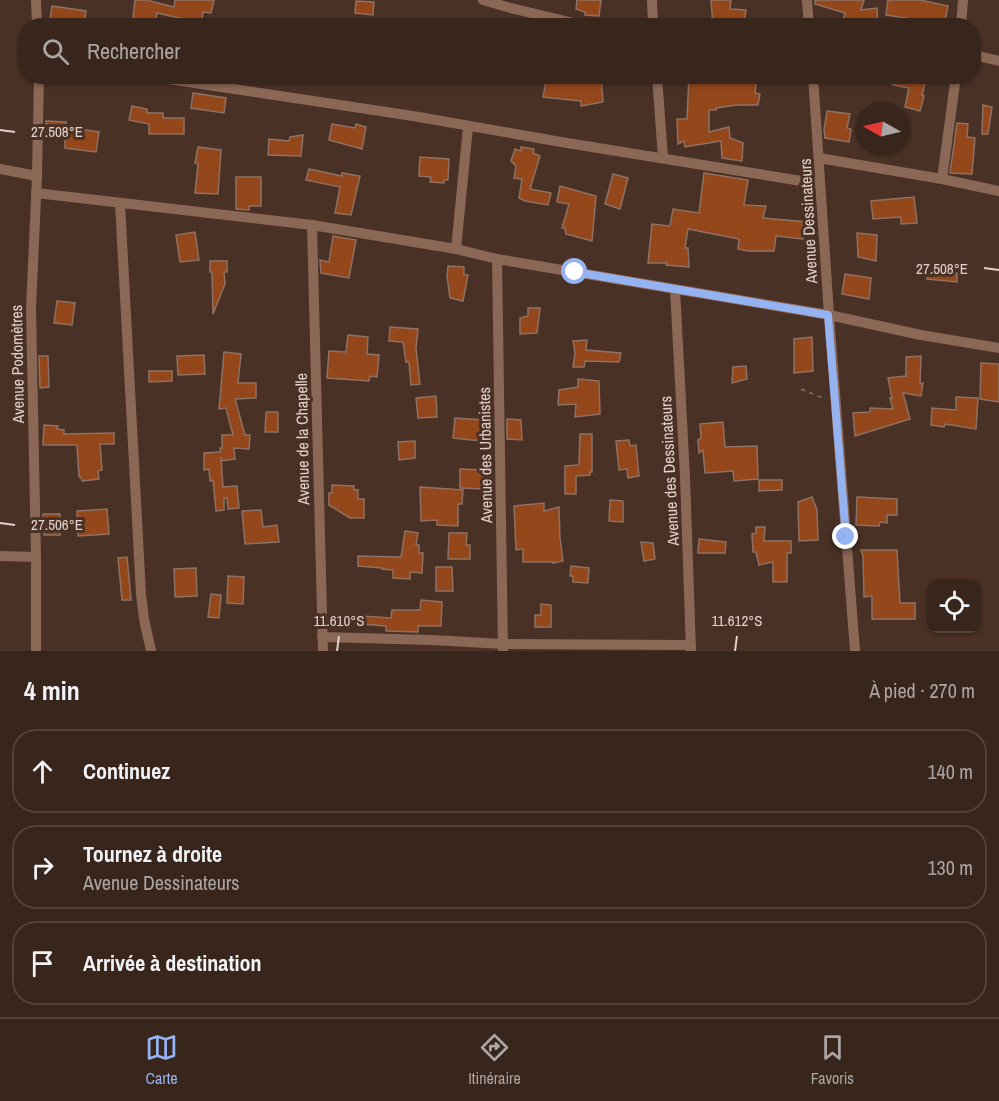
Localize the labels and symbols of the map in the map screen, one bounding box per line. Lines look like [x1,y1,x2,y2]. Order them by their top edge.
north arrow [855,102,909,156]
text: 27.508°E [31,121,83,142]
street label: Avenue Dessinateurs [794,158,822,285]
route start [561,258,587,284]
text: 27.508°E [916,258,968,279]
street label: Avenue Podomètres [5,304,29,425]
street label: Avenue de la Chapelle [290,373,314,506]
street label: Avenue des Urbanistes [473,387,497,524]
street label: Avenue des Dessinateurs [654,396,684,547]
text: 27.506°E [31,514,83,535]
route end [832,523,858,549]
text: 11.610°S [314,610,364,631]
text: 11.612°S [712,610,762,631]

